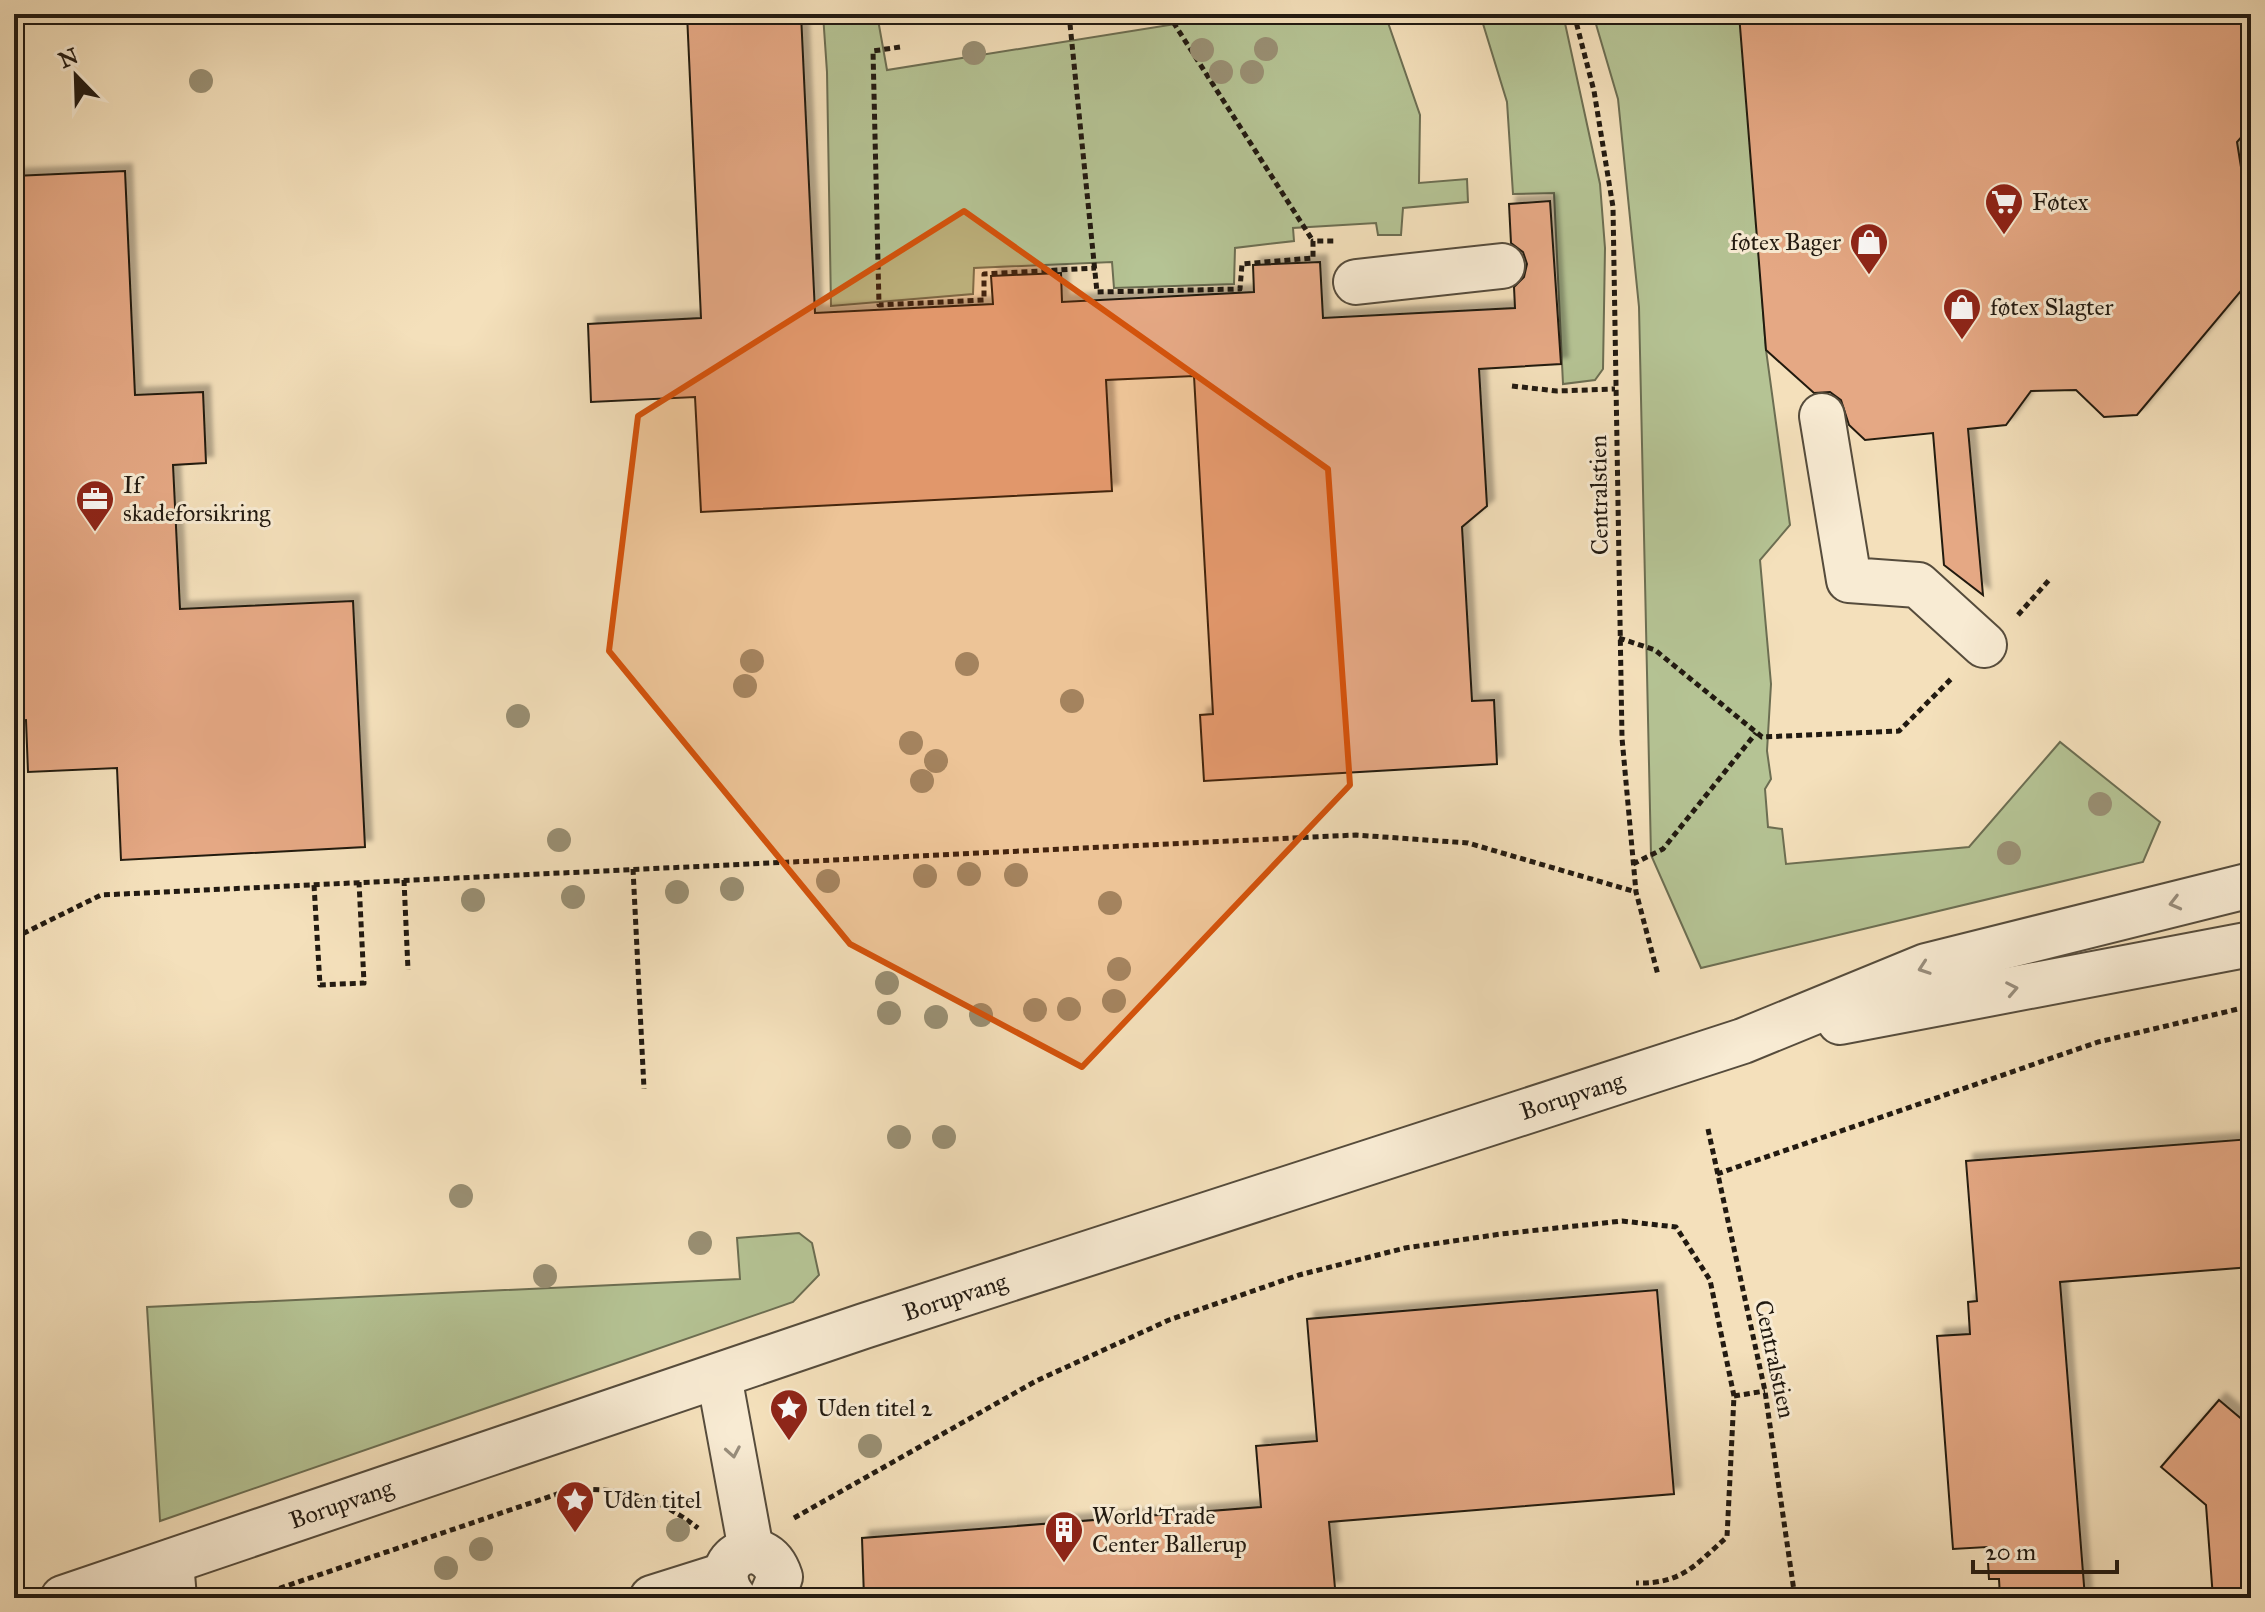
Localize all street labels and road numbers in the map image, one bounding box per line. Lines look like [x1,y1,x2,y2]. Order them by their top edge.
street label: Centralstien [1583,435,1615,555]
street label: Borupvang [1516,1065,1629,1127]
street label: Borupvang [899,1266,1012,1328]
street label: Centralstien [1748,1297,1802,1421]
street label: Borupvang [285,1472,398,1536]

